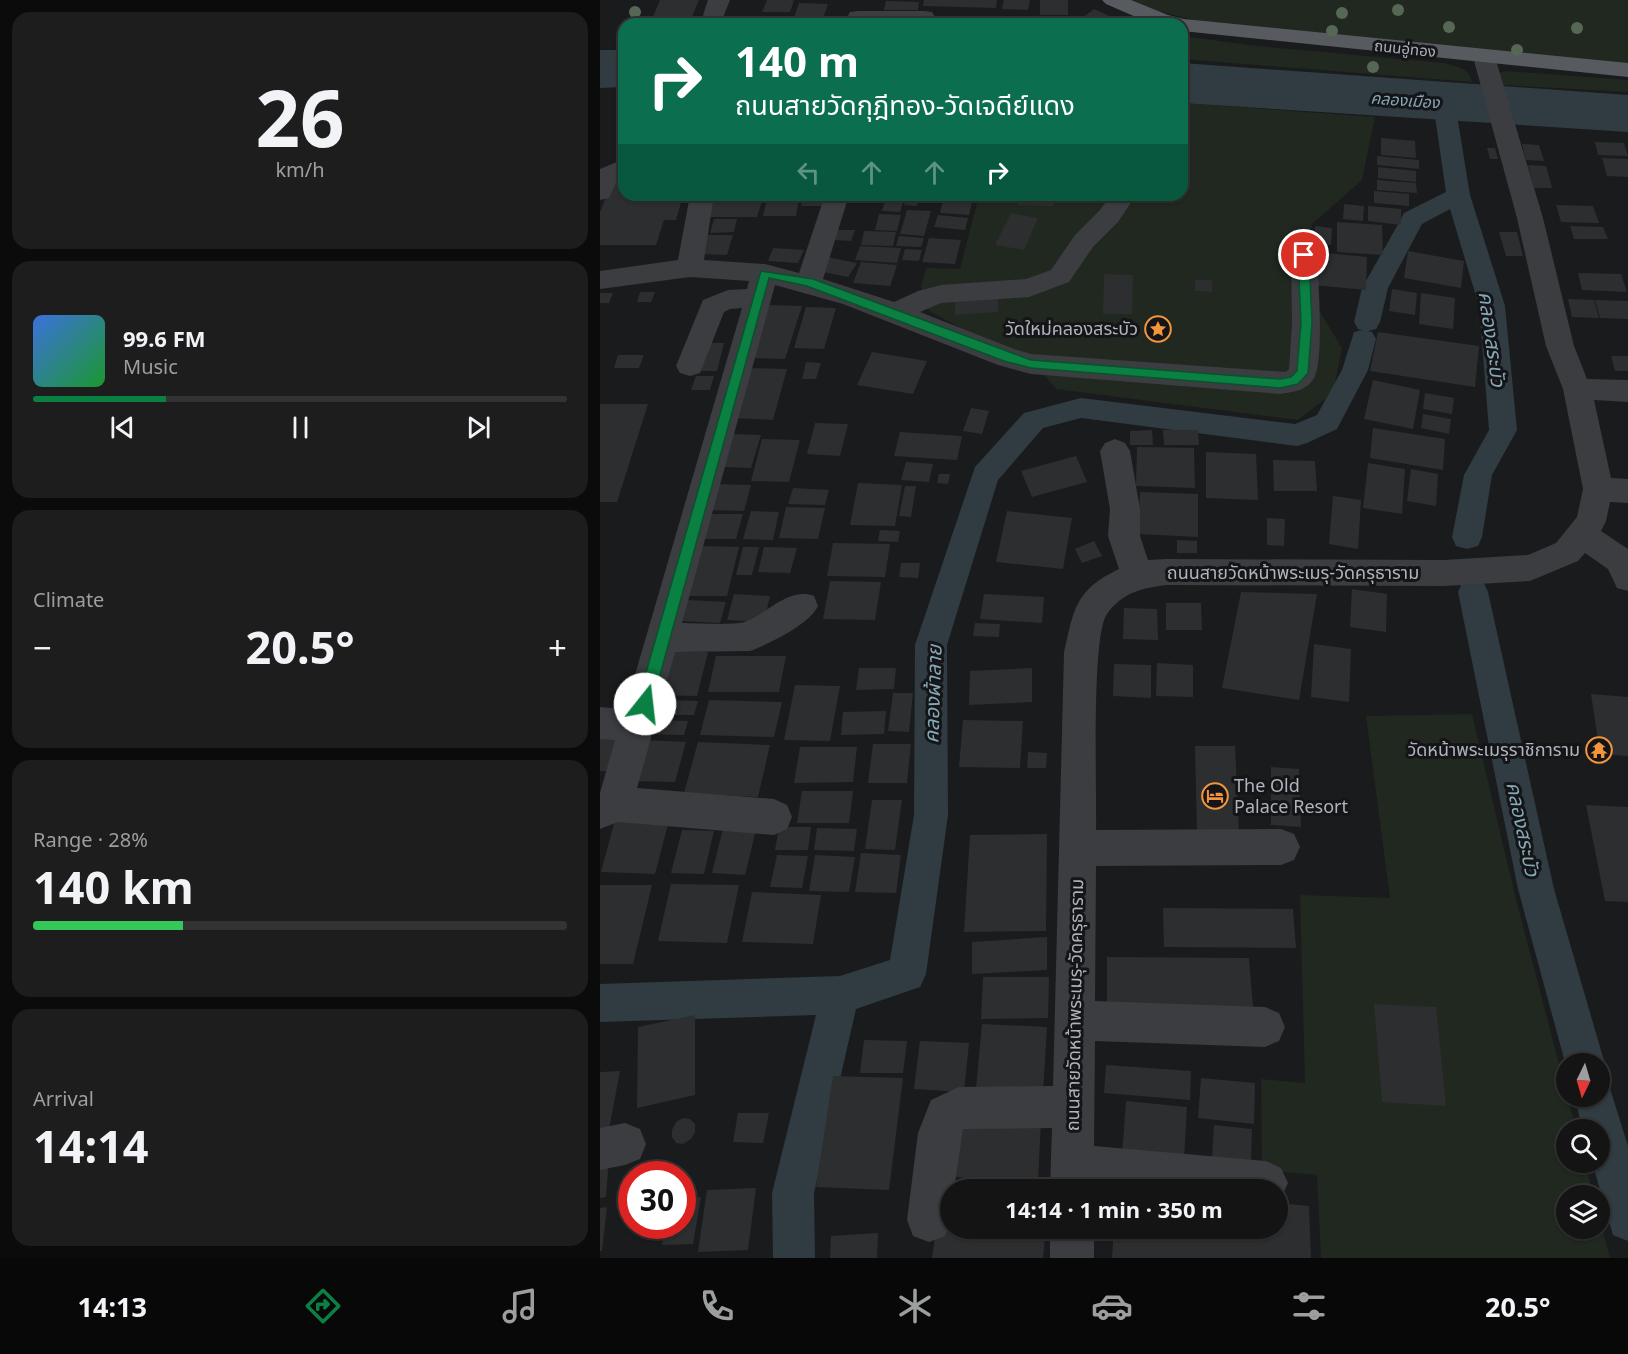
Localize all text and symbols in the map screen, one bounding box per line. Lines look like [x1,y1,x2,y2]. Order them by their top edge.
text: 140 m [735,32,859,89]
street label: ถนนอู่ทอง [1373,35,1437,61]
icon: right [636,42,714,120]
text: 26 [255,64,345,170]
text: ถนนสายวัดกุฎีทอง-วัดเจดีย์แดง [735,86,1075,123]
water label: คลองเมือง [1370,87,1442,113]
text: km/h [275,156,325,183]
icon: left [792,156,825,189]
icon: ahead [855,156,888,189]
icon: ahead [918,156,951,189]
icon: right [981,156,1014,189]
pin [1278,229,1329,280]
icon: arrive [1287,238,1320,271]
water label: คลองสระบัว [1472,290,1513,389]
place icon: วัดใหม่คลองสระบัว [1143,314,1173,344]
place label: วัดใหม่คลองสระบัว [1005,316,1138,340]
text: 99.6 FM [123,323,205,353]
text: Music [123,353,178,380]
icon: previous [106,411,139,444]
icon: pause [284,411,317,444]
icon: next [462,411,495,444]
street label: ถนนสายวัดหน้าพระเมรุ-วัดครุธาราม [1167,560,1419,584]
text: Climate [33,586,104,613]
text: 20.5° [246,616,354,677]
text: − [33,625,52,670]
text: + [548,625,567,670]
water label: คลองผ้าลาย [917,642,948,744]
position arrow [613,672,677,736]
temple icon: วัดหน้าพระเมรุราชิการาม [1584,735,1614,765]
place label: วัดหน้าพระเมรุราชิการาม [1407,737,1580,761]
place label: The Old Palace Resort [1234,773,1348,818]
water label: คลองสระบัว [1500,779,1547,880]
hotel icon: The Old Palace Resort [1200,781,1230,811]
text: Range · 28% [33,826,148,853]
text: 140 km [33,856,194,917]
street label: ถนนสายวัดหน้าพระเมรุ-วัดครุธาราม [1060,879,1088,1131]
north arrow [1556,1053,1610,1107]
map controls [1556,1053,1610,1239]
text: Arrival [33,1085,94,1112]
text: 14:14 [33,1115,149,1176]
button: search [1556,1119,1610,1173]
speed limit sign: 30 [618,1161,696,1239]
button: layers [1556,1185,1610,1239]
text: 14:14 · 1 min · 350 m [1005,1194,1223,1224]
icon: directions [302,1285,344,1327]
icon: music [499,1285,541,1327]
icon: phone [696,1285,738,1327]
icon: climate [894,1285,936,1327]
icon: car [1091,1285,1133,1327]
icon: filters [1288,1285,1330,1327]
text: 14:13 [78,1288,147,1325]
text: 20.5° [1485,1288,1550,1325]

